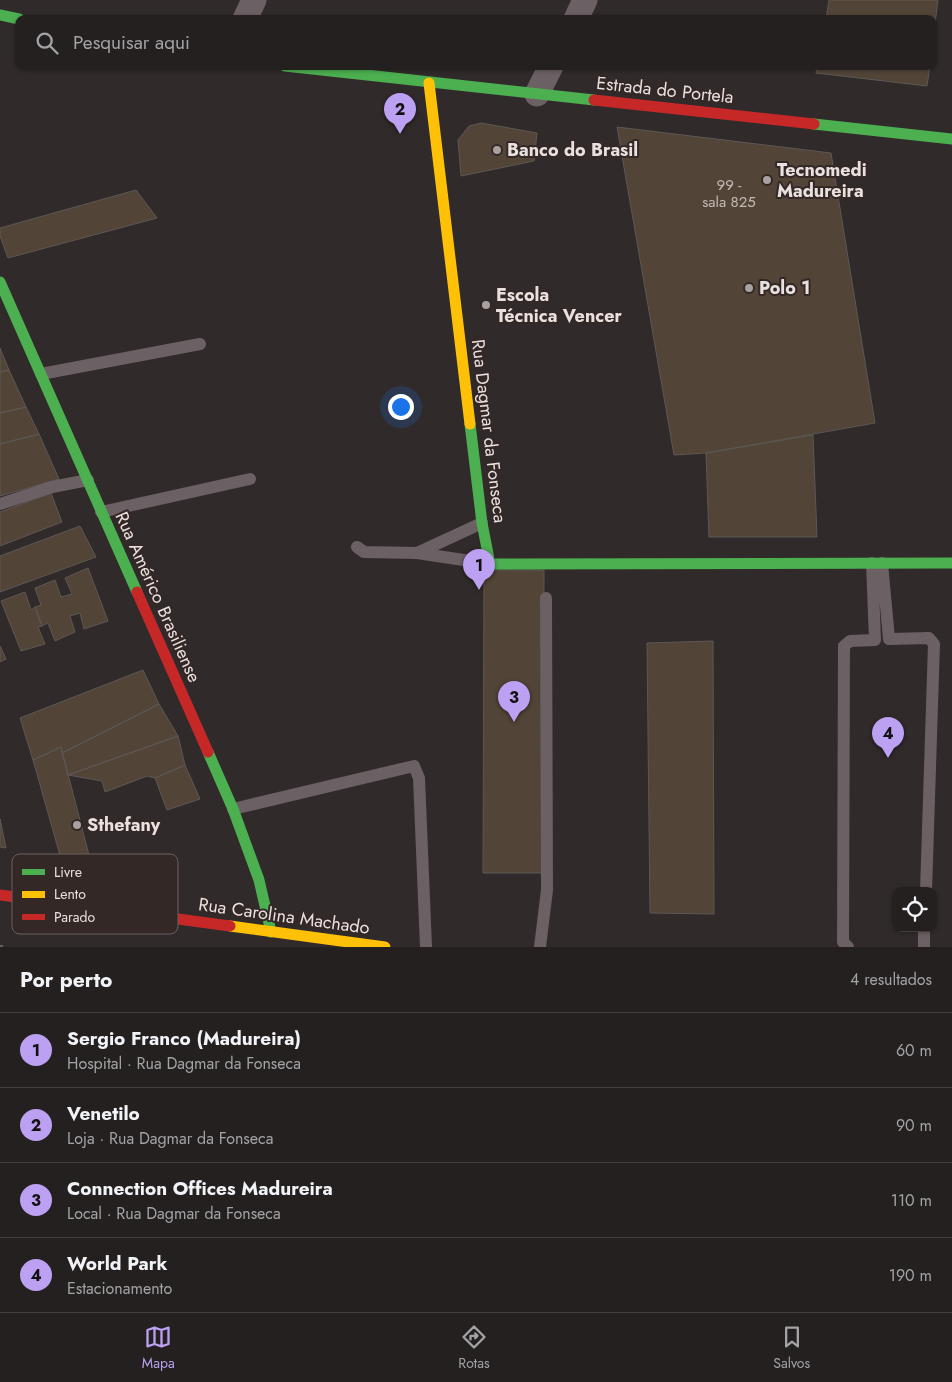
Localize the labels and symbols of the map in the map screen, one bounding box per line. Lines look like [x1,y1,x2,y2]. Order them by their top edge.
street label: Estrada do Portela [595,70,735,110]
pin: 2 [384,93,416,134]
place label: Banco do Brasil [507,137,638,163]
marker: Banco do Brasil [491,144,503,156]
place label: Tecnomedi Madureira [777,157,867,204]
house number: 99 - sala 825 [702,174,756,213]
marker: Tecnomedi Madureira [761,174,773,186]
place label: Polo 1 [759,275,810,301]
place label: Escola Técnica Vencer [496,282,622,329]
marker: Polo 1 [743,282,755,294]
marker: Escola Técnica Vencer [480,299,492,311]
street label: Rua Dagmar da Fonseca [465,338,513,524]
your location [388,394,414,420]
street label: Rua Américo Brasiliense [109,508,207,686]
pin: 1 [463,549,495,590]
pin: 3 [498,681,530,722]
pin: 4 [872,717,904,758]
place label: Sthefany [87,812,161,838]
marker: Sthefany [71,819,83,831]
legend [12,854,178,934]
text: Livre [54,862,82,882]
text: Lento [54,884,86,904]
street label: Rua Carolina Machado [197,891,371,941]
text: Parado [54,907,96,927]

